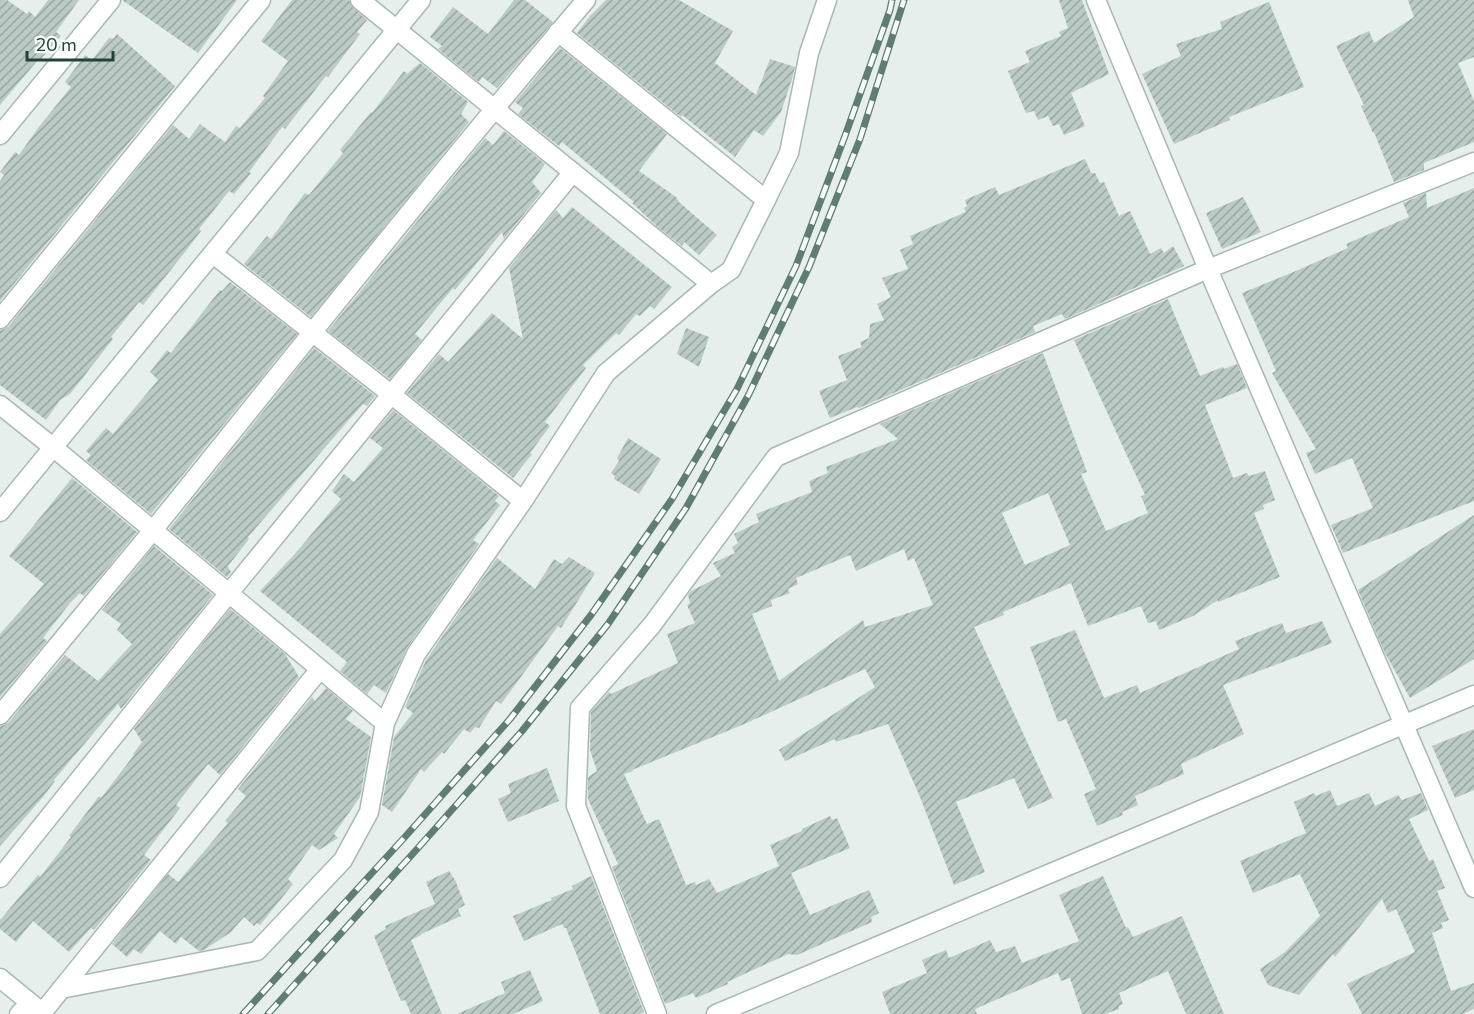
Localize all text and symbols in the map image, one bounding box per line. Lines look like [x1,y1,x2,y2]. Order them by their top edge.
scale bar [27,24,112,62]
text: 20 m [36,33,77,55]

